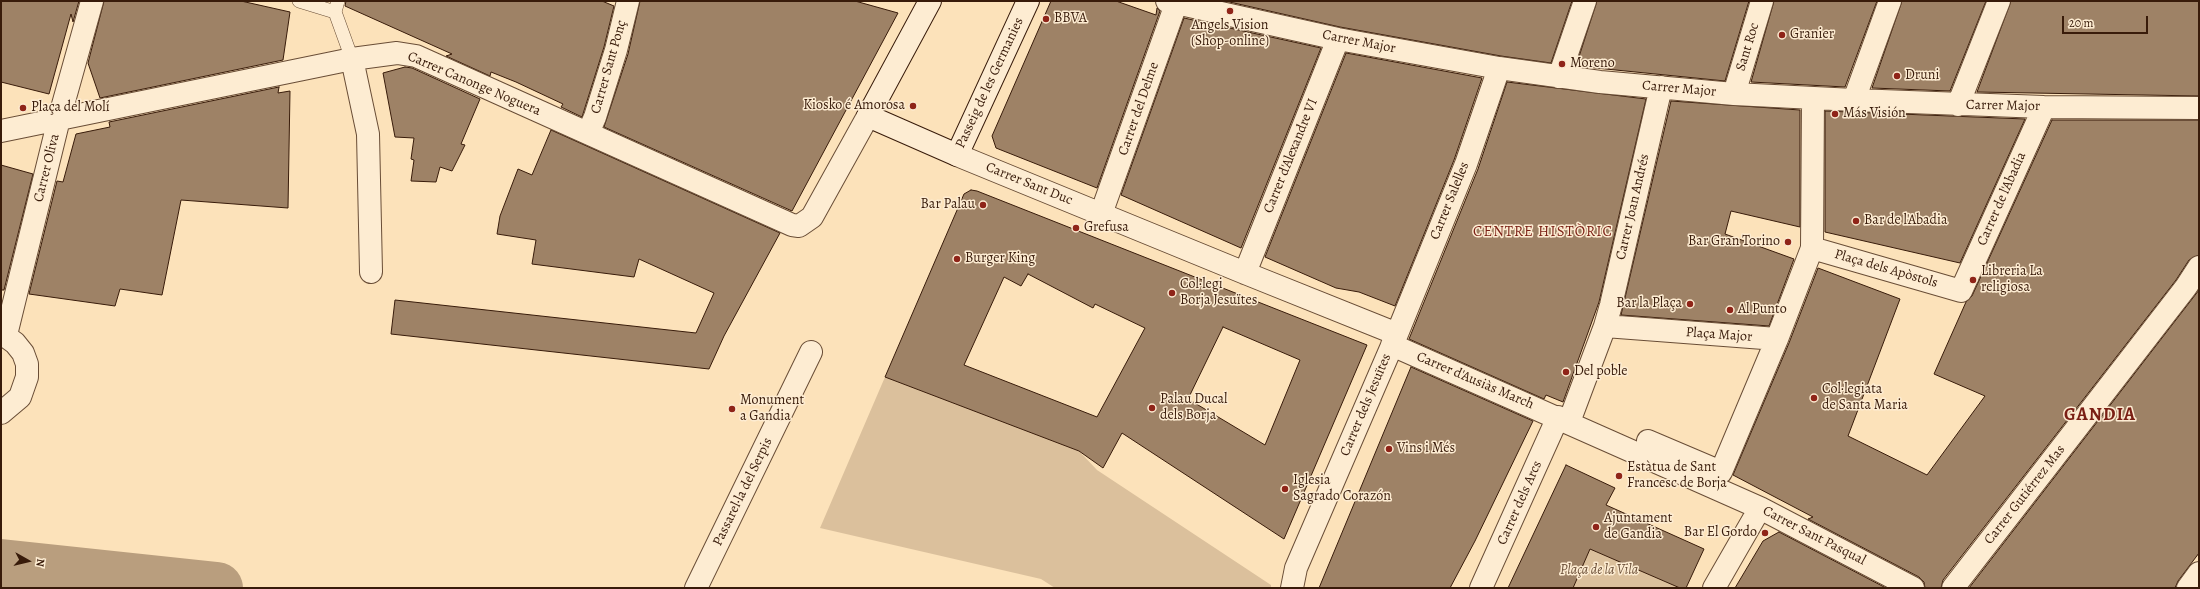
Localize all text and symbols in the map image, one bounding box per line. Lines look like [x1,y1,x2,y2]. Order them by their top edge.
marker: Angels Vision (Shop-online) [1225,6,1235,16]
scale bar [2064,8,2150,34]
place label: BBVA [1054,11,1087,27]
marker: BBVA [1041,14,1051,24]
street label: Passeig de les Germanies [952,15,1028,151]
text: 20 m [2069,15,2093,31]
street label: Carrer Sant Ponç [588,18,630,116]
place label: Angels Vision (Shop-online) [1191,18,1269,50]
street label: Sant Roc [1733,21,1763,73]
street label: Carrer Major [1321,27,1397,57]
place label: Granier [1790,27,1834,43]
marker: Granier [1777,30,1787,40]
street label: Carrer Canonge Noguera [405,48,543,120]
place label: Moreno [1570,56,1615,72]
marker: Moreno [1557,59,1567,69]
street label: Carrer del Delme [1115,60,1163,158]
place label: Druni [1905,68,1939,84]
marker: Druni [1892,71,1902,81]
street label: Carrer Major [1641,77,1717,101]
street label: Carrer d'Alexandre VI [1260,96,1322,216]
street label: Carrer Major [1966,97,2040,115]
place label: Kiosko é Amorosa [803,98,905,114]
place label: Plaça del Molí [31,100,110,116]
marker: Kiosko é Amorosa [908,101,918,111]
marker: Plaça del Molí [18,103,28,113]
place label: Más Visión [1843,106,1906,122]
marker: Más Visión [1830,109,1840,119]
street label: Carrer Oliva [30,132,64,204]
street label: Carrer de l'Abadia [1974,150,2030,248]
street label: Carrer Joan Andrés [1613,152,1653,262]
street label: Carrer Sant Duc [983,159,1075,209]
street label: Carrer Salelles [1427,160,1473,242]
place label: Bar Palau [921,197,975,213]
marker: Bar Palau [978,200,988,210]
place label: Bar de l'Abadia [1864,213,1948,229]
marker: Bar de l'Abadia [1851,216,1861,226]
place label: Grefusa [1084,220,1129,236]
marker: Grefusa [1071,223,1081,233]
district label: CENTRE HISTÒRIC [1473,223,1613,241]
place label: Bar Gran Torino [1688,234,1780,250]
marker: Bar Gran Torino [1783,237,1793,247]
street label: Plaça dels Apòstols [1832,246,1940,292]
place label: Burger King [965,251,1035,267]
marker: Burger King [952,254,962,264]
place label: Libreria La religiosa [1981,264,2043,296]
marker: Libreria La religiosa [1968,275,1978,285]
place label: Col·legi Borja Jesuïtes [1180,277,1257,310]
marker: Col·legi Borja Jesuïtes [1167,288,1177,298]
place label: Bar la Plaça [1616,296,1682,312]
marker: Bar la Plaça [1685,299,1695,309]
place label: Al Punto [1738,302,1787,318]
marker: Al Punto [1725,305,1735,315]
street label: Plaça Major [1685,324,1753,346]
street label: Carrer d'Ausiàs March [1414,349,1536,413]
street label: Carrer dels Jesuïtes [1337,351,1395,459]
place label: Del poble [1574,364,1627,380]
marker: Del poble [1561,367,1571,377]
place label: Col·legiata de Santa Maria [1822,382,1908,414]
place label: Palau Ducal dels Borja [1160,392,1227,424]
place label: Monument a Gandia [740,393,804,426]
marker: Col·legiata de Santa Maria [1809,393,1819,403]
marker: Palau Ducal dels Borja [1147,403,1157,413]
marker: Monument a Gandia [727,404,737,414]
district label: GANDIA [2064,405,2136,427]
street label: Passarel·la del Serpis [709,435,777,549]
place label: Vins i Més [1397,441,1455,457]
street label: Carrer Gutiérrez Mas [1981,442,2069,548]
marker: Vins i Més [1384,444,1394,454]
street label: Carrer dels Arcs [1494,458,1546,548]
place label: Estàtua de Sant Francesc de Borja [1627,460,1727,492]
marker: Estàtua de Sant Francesc de Borja [1614,471,1624,481]
place label: Iglesia Sagrado Corazón [1293,473,1391,506]
marker: Iglesia Sagrado Corazón [1280,484,1290,494]
street label: Carrer Sant Pasqual [1760,503,1868,569]
place label: Ajuntament de Gandia [1604,511,1672,544]
marker: Ajuntament de Gandia [1591,522,1601,532]
place label: Bar El Gordo [1684,525,1757,541]
marker: Bar El Gordo [1760,528,1770,538]
north arrow [8,541,48,581]
text: N [32,558,48,568]
park label: Plaça de la Vila [1560,563,1638,579]

